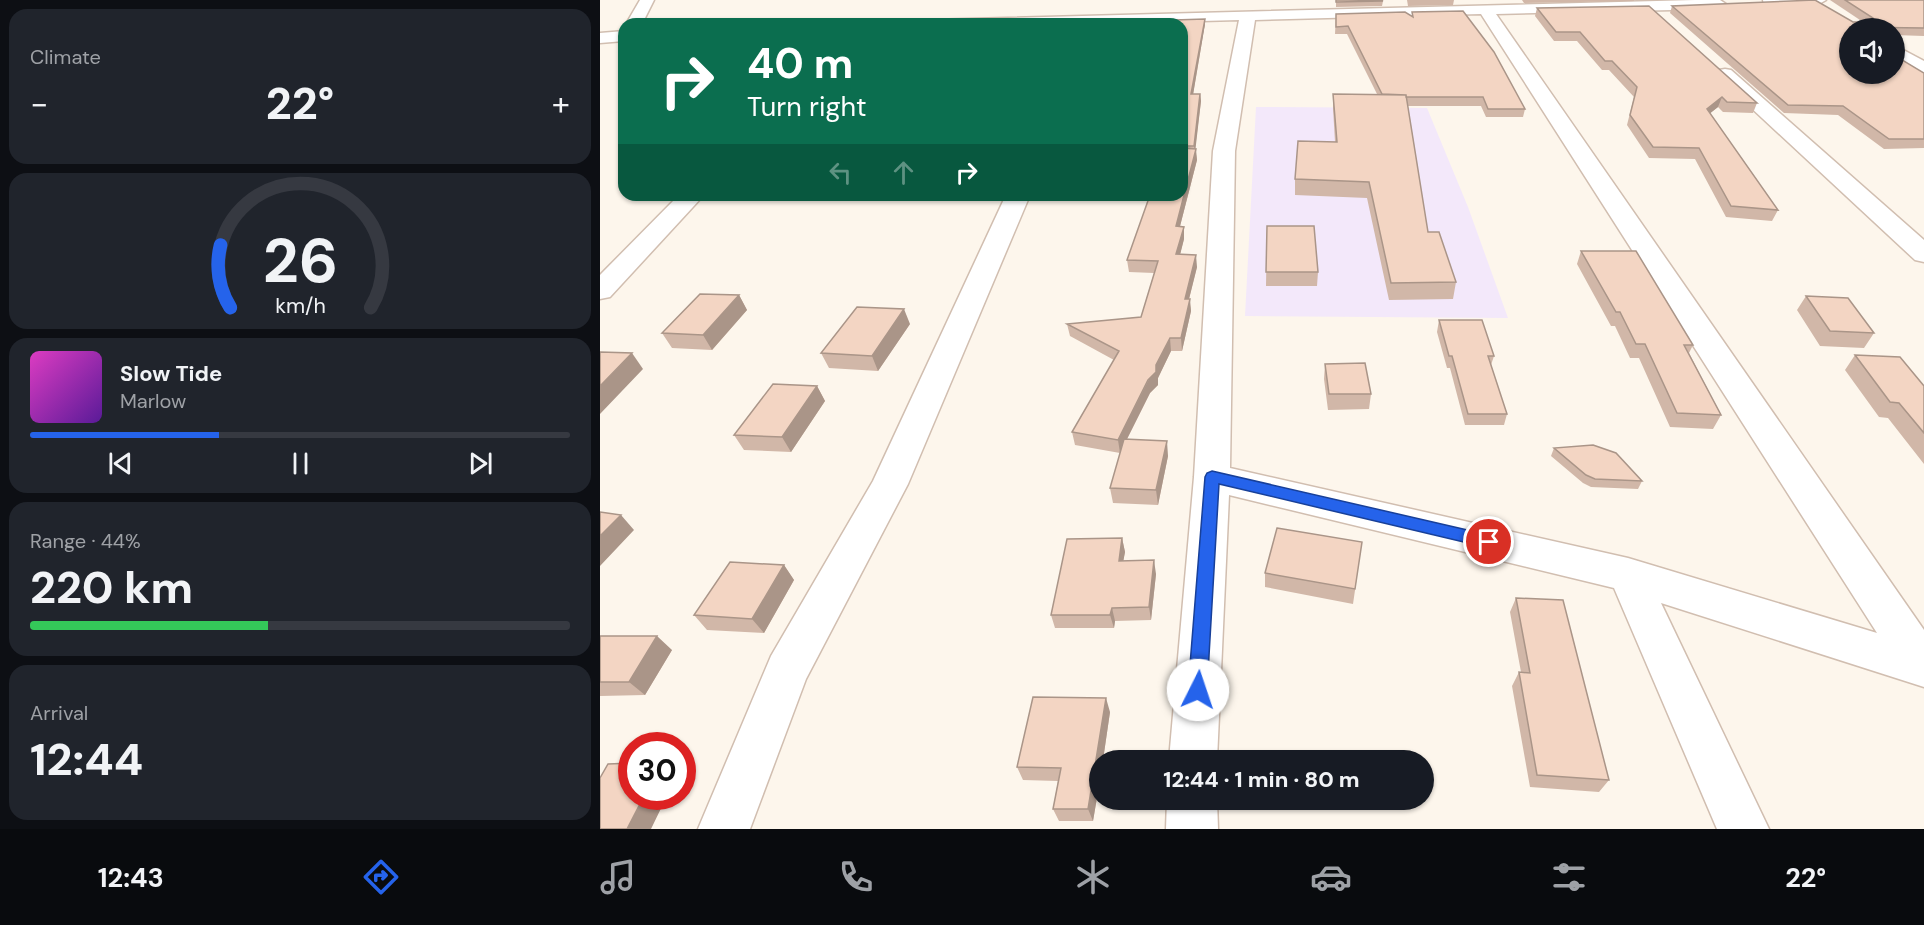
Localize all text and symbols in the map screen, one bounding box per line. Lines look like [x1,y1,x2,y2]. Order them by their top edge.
map controls [1839,18,1905,84]
button: sound [1839,18,1905,84]
text: 40 m [747,36,853,91]
icon: right [648,42,726,120]
text: Climate [30,44,101,70]
text: 22° [266,74,334,133]
text: − [30,82,48,125]
text: + [552,82,570,125]
text: Turn right [747,89,867,124]
icon: left [824,156,857,189]
icon: ahead [887,156,920,189]
icon: right [950,156,983,189]
text: 26 [262,220,338,301]
text: km/h [275,292,325,320]
text: Slow Tide [120,359,222,388]
text: Marlow [120,388,186,414]
icon: previous [104,447,137,480]
icon: pause [284,447,317,480]
icon: next [464,447,497,480]
pin [1463,516,1514,567]
icon: arrive [1472,525,1505,558]
text: Range · 44% [30,528,141,554]
text: 220 km [30,558,193,617]
position arrow [1166,658,1230,722]
text: Arrival [30,700,88,726]
text: 12:44 [30,730,143,789]
speed limit sign: 30 [618,732,696,810]
text: 12:44 · 1 min · 80 m [1163,765,1360,794]
icon: directions [360,856,402,898]
icon: music [597,856,639,898]
icon: phone [835,856,877,898]
icon: climate [1072,856,1114,898]
icon: car [1310,856,1352,898]
icon: filters [1548,856,1590,898]
text: 12:43 [98,860,164,895]
text: 22° [1785,860,1826,895]

